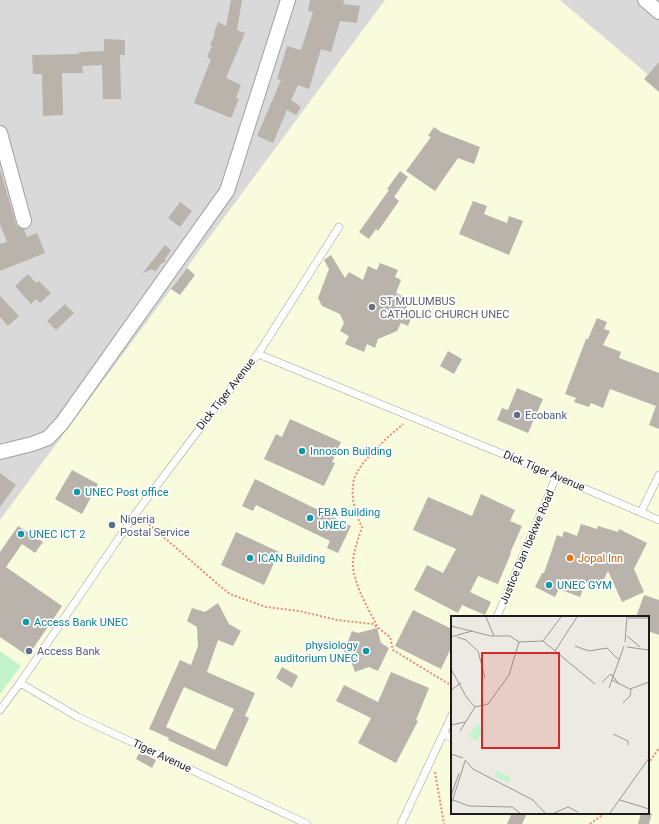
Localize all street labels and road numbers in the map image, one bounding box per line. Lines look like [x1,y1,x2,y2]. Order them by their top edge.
street label: Dick Tiger Avenue [194,355,258,432]
street label: Dick Tiger Avenue [501,448,587,494]
street label: Justice Dan Ibekwe Road [497,488,557,606]
street label: Tiger Avenue [130,737,194,775]

